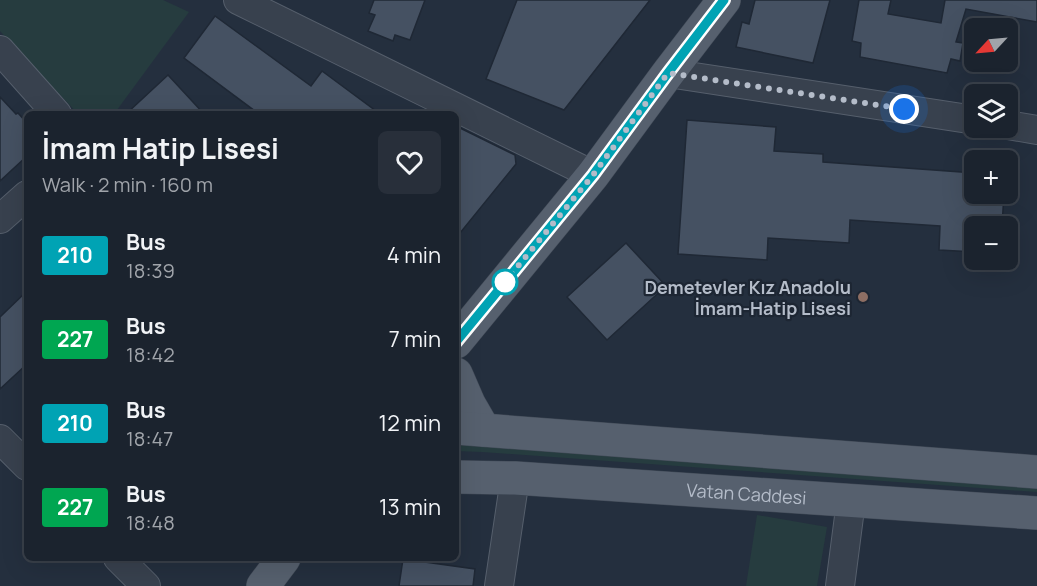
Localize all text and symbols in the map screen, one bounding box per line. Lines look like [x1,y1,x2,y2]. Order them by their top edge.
north arrow [964,18,1018,72]
map controls [964,18,1018,270]
button: layers [964,84,1018,138]
your location [889,94,919,124]
text: İmam Hatip Lisesi [42,129,279,167]
button: heart [378,131,441,194]
button: + [964,150,1018,204]
text: Walk · 2 min · 160 m [42,171,213,198]
button: − [964,216,1018,270]
text: Bus [126,227,166,257]
text: 4 min [387,240,441,270]
text: 210 [57,241,93,269]
text: 18:39 [126,257,175,284]
unlabelled marker [492,269,518,295]
place label: Demetevler Kız Anadolu İmam-Hatip Lisesi [644,275,851,320]
marker: Demetevler Kız Anadolu İmam-Hatip Lisesi [856,290,870,304]
text: Bus [126,311,166,341]
text: 7 min [389,324,441,354]
text: 227 [57,325,93,353]
text: 18:42 [126,341,175,368]
text: Bus [126,395,166,425]
text: 12 min [379,408,441,438]
text: 210 [57,409,93,437]
text: 18:47 [126,425,173,452]
street label: Vatan Caddesi [686,478,807,510]
text: Bus [126,479,166,509]
text: 13 min [379,492,441,522]
text: 227 [57,493,93,521]
text: 18:48 [126,509,175,536]

